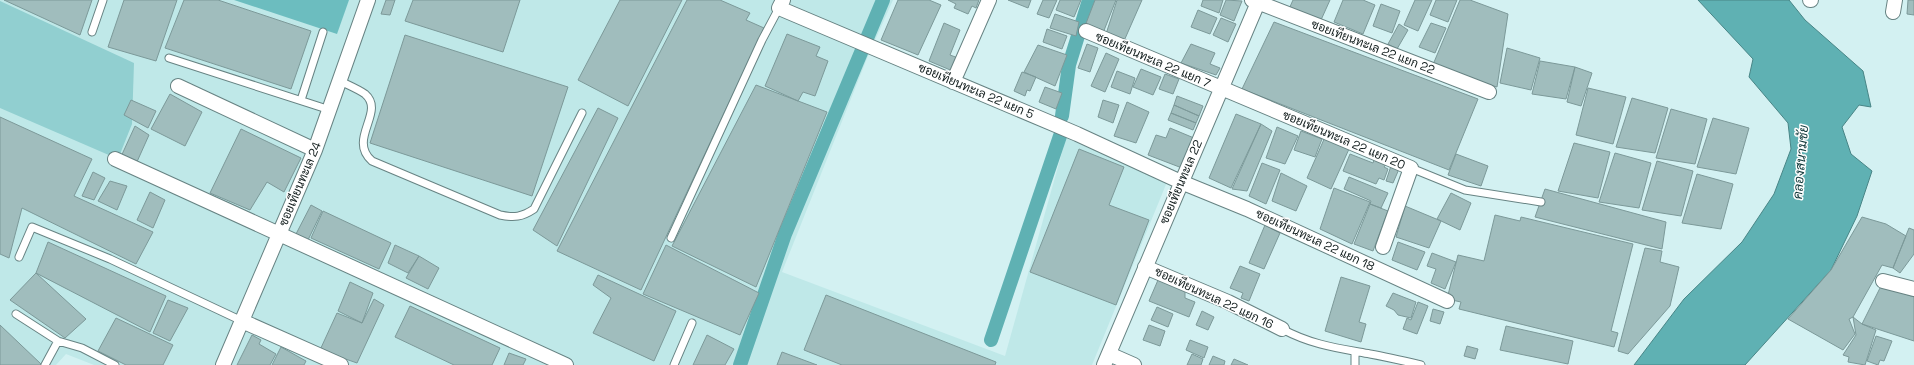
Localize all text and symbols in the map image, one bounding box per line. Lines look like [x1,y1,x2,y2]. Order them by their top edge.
street label: ซอยเทียนทะเล 22 แยก 22 [1309,16,1437,78]
street label: ซอยเทียนทะเล 22 แยก 7 [1093,28,1213,92]
street label: ซอยเทียนทะเล 22 แยก 5 [916,59,1036,123]
street label: ซอยเทียนทะเล 22 แยก 20 [1280,107,1408,173]
water label: คลองสนามชัย [1789,124,1812,200]
street label: ซอยเทียนทะเล 22 [1156,137,1206,227]
street label: ซอยเทียนทะเล 24 [275,139,325,228]
street label: ซอยเทียนทะเล 22 แยก 18 [1253,205,1377,275]
street label: ซอยเทียนทะเล 22 แยก 16 [1152,263,1276,333]

